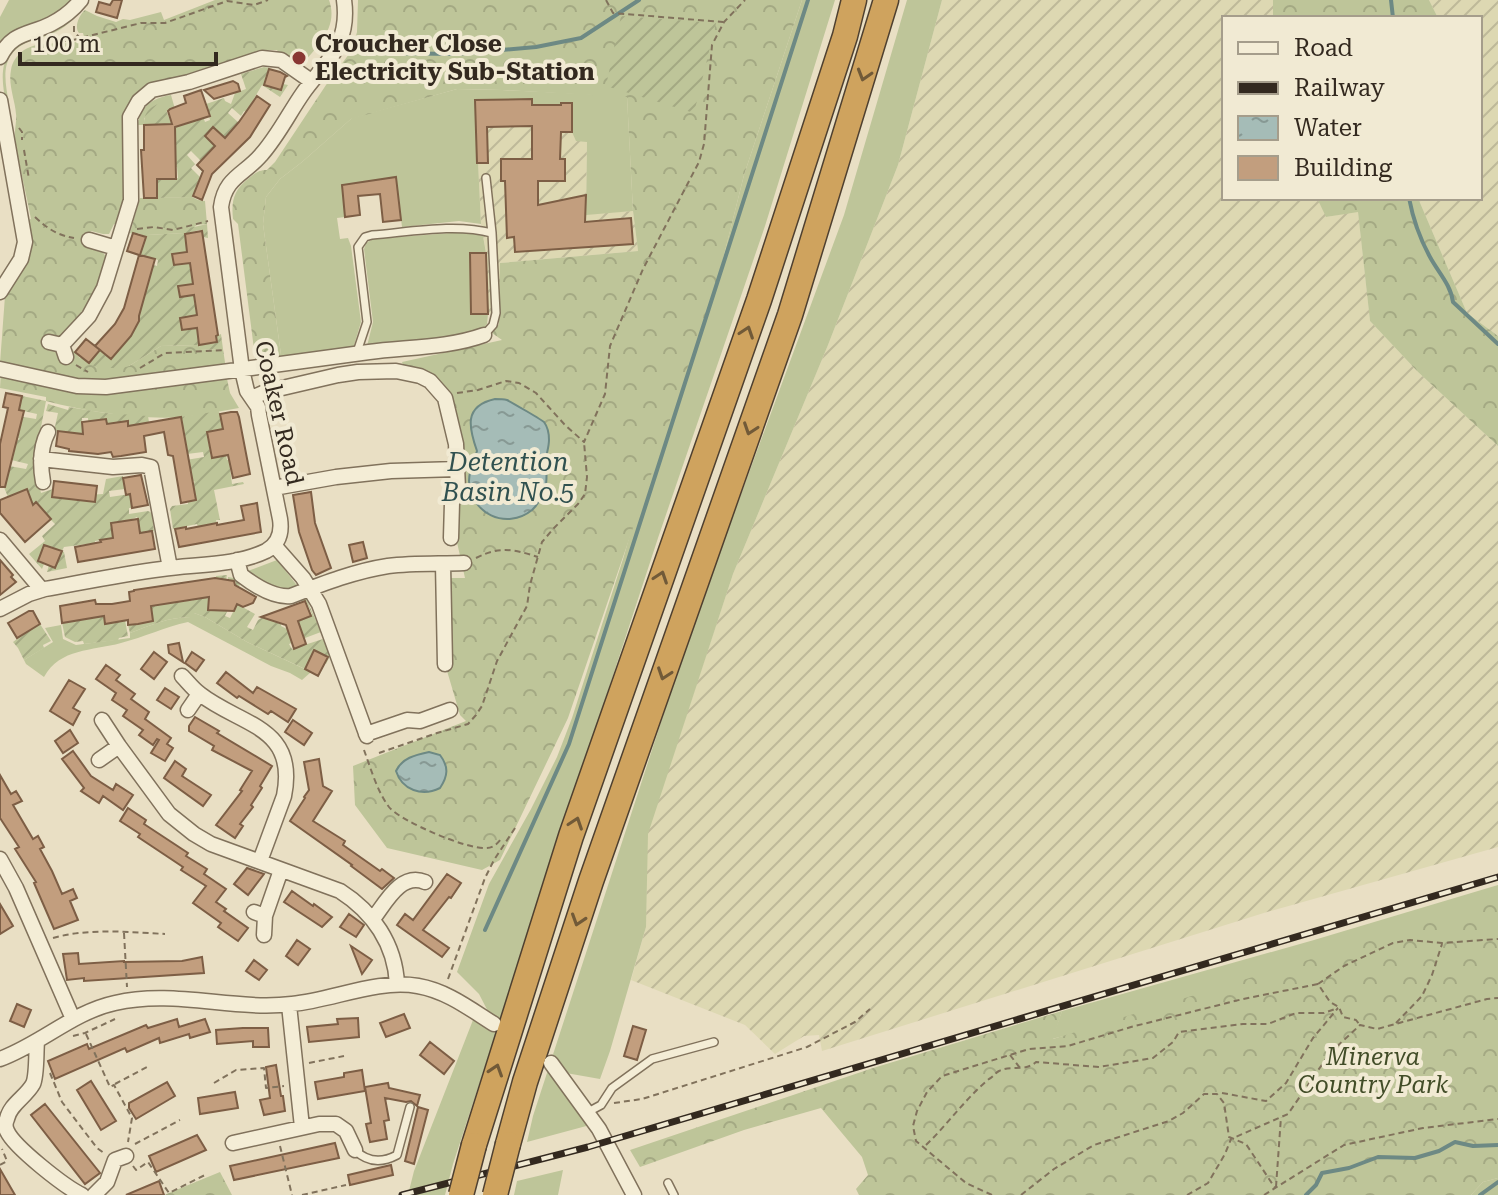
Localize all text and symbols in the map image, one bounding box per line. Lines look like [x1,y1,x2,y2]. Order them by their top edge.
scale bar [20,16,216,66]
legend [1222,16,1482,200]
text: 100 m [32,30,100,58]
place label: Croucher Close Electricity Sub-Station [315,30,595,86]
text: Road [1294,34,1353,62]
marker: Croucher Close Electricity Sub-Station [290,49,308,67]
one-way arrow [857,67,873,81]
text: Railway [1294,74,1385,102]
text: Water [1294,114,1362,142]
text: Building [1294,154,1392,182]
one-way arrow [738,326,754,340]
street label: Coaker Road [249,338,309,488]
one-way arrow [743,421,759,435]
water label: Detention Basin No.5 [441,447,574,507]
one-way arrow [652,571,668,585]
one-way arrow [657,666,673,680]
one-way arrow [566,817,582,831]
one-way arrow [572,912,588,926]
park label: Minerva Country Park [1298,1043,1448,1099]
one-way arrow [487,1064,503,1078]

